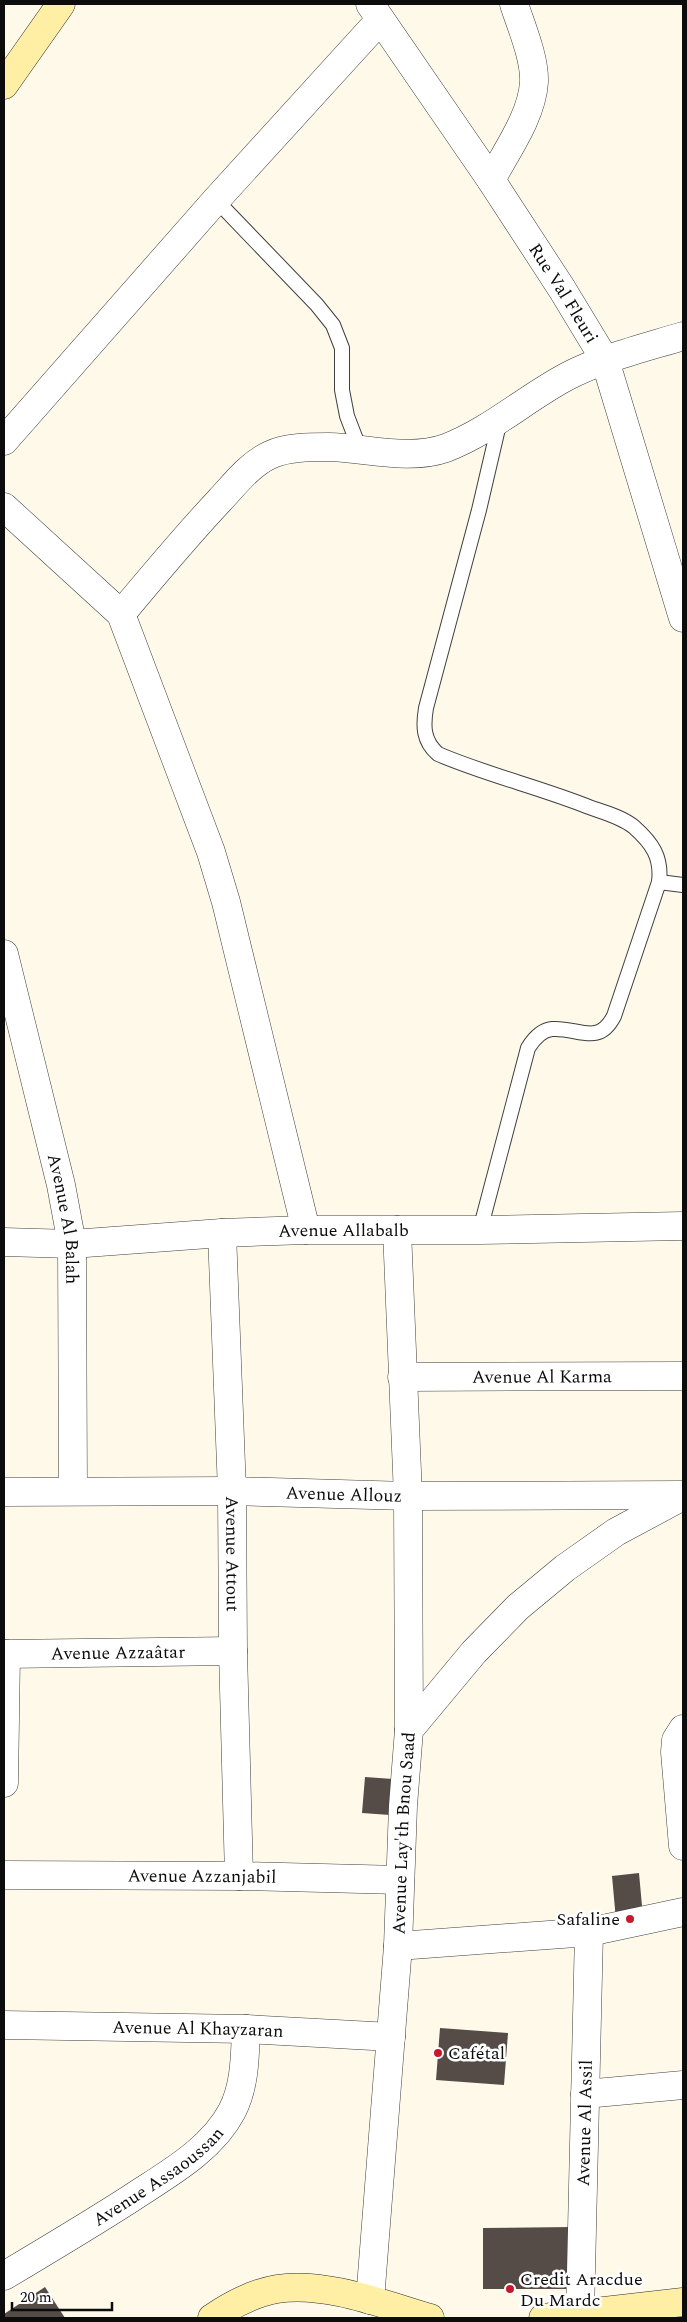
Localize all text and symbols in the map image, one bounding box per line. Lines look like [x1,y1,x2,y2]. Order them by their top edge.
street label: Rue Val Fleuri [522,238,605,348]
street label: Avenue Al Balah [40,1151,86,1284]
street label: Avenue Allabalb [278,1216,409,1244]
street label: Avenue Al Karma [472,1363,612,1390]
street label: Avenue Allouz [285,1479,403,1509]
street label: Avenue Attout [219,1496,246,1612]
street label: Avenue Azzaâtar [51,1638,185,1667]
street label: Avenue Lay'th Bnou Saad [385,1731,422,1935]
street label: Avenue Azzanjabil [127,1862,277,1890]
place label: Safaline [556,1906,620,1933]
marker: Safaline [624,1913,636,1925]
street label: Avenue Al Khayzaran [112,2013,284,2045]
place label: Cafétal [448,2040,505,2067]
marker: Cafétal [432,2047,444,2059]
street label: Avenue Al Assil [570,2059,599,2187]
street label: Avenue Assaoussan [87,2121,230,2233]
place label: Credit Aracdue Du Mardc [520,2266,643,2314]
scale bar [12,2280,112,2312]
marker: Credit Aracdue Du Mardc [504,2283,516,2295]
text: 20 m [20,2286,52,2309]

